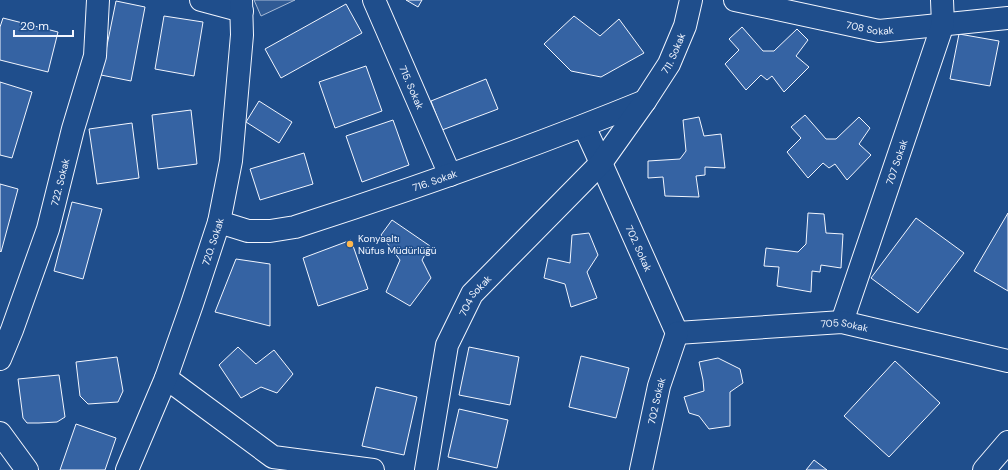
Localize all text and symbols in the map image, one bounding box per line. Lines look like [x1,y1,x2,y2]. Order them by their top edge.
scale bar [14,12,73,38]
text: 20 m [20,18,49,34]
street label: 708 Sokak [845,18,894,38]
street label: 711. Sokak [658,31,688,76]
street label: 715. Sokak [397,63,427,111]
street label: 707 Sokak [883,138,910,186]
street label: 722. Sokak [48,157,72,207]
street label: 716. Sokak [411,166,459,194]
street label: 720. Sokak [199,217,226,267]
street label: 702. Sokak [623,223,655,273]
place label: Konyaaltı Nüfus Müdürlüğü [358,232,437,257]
marker: Konyaaltı Nüfus Müdürlüğü [345,239,355,249]
street label: 704 Sokak [456,272,494,318]
street label: 705 Sokak [820,316,869,334]
street label: 702 Sokak [645,375,668,425]

